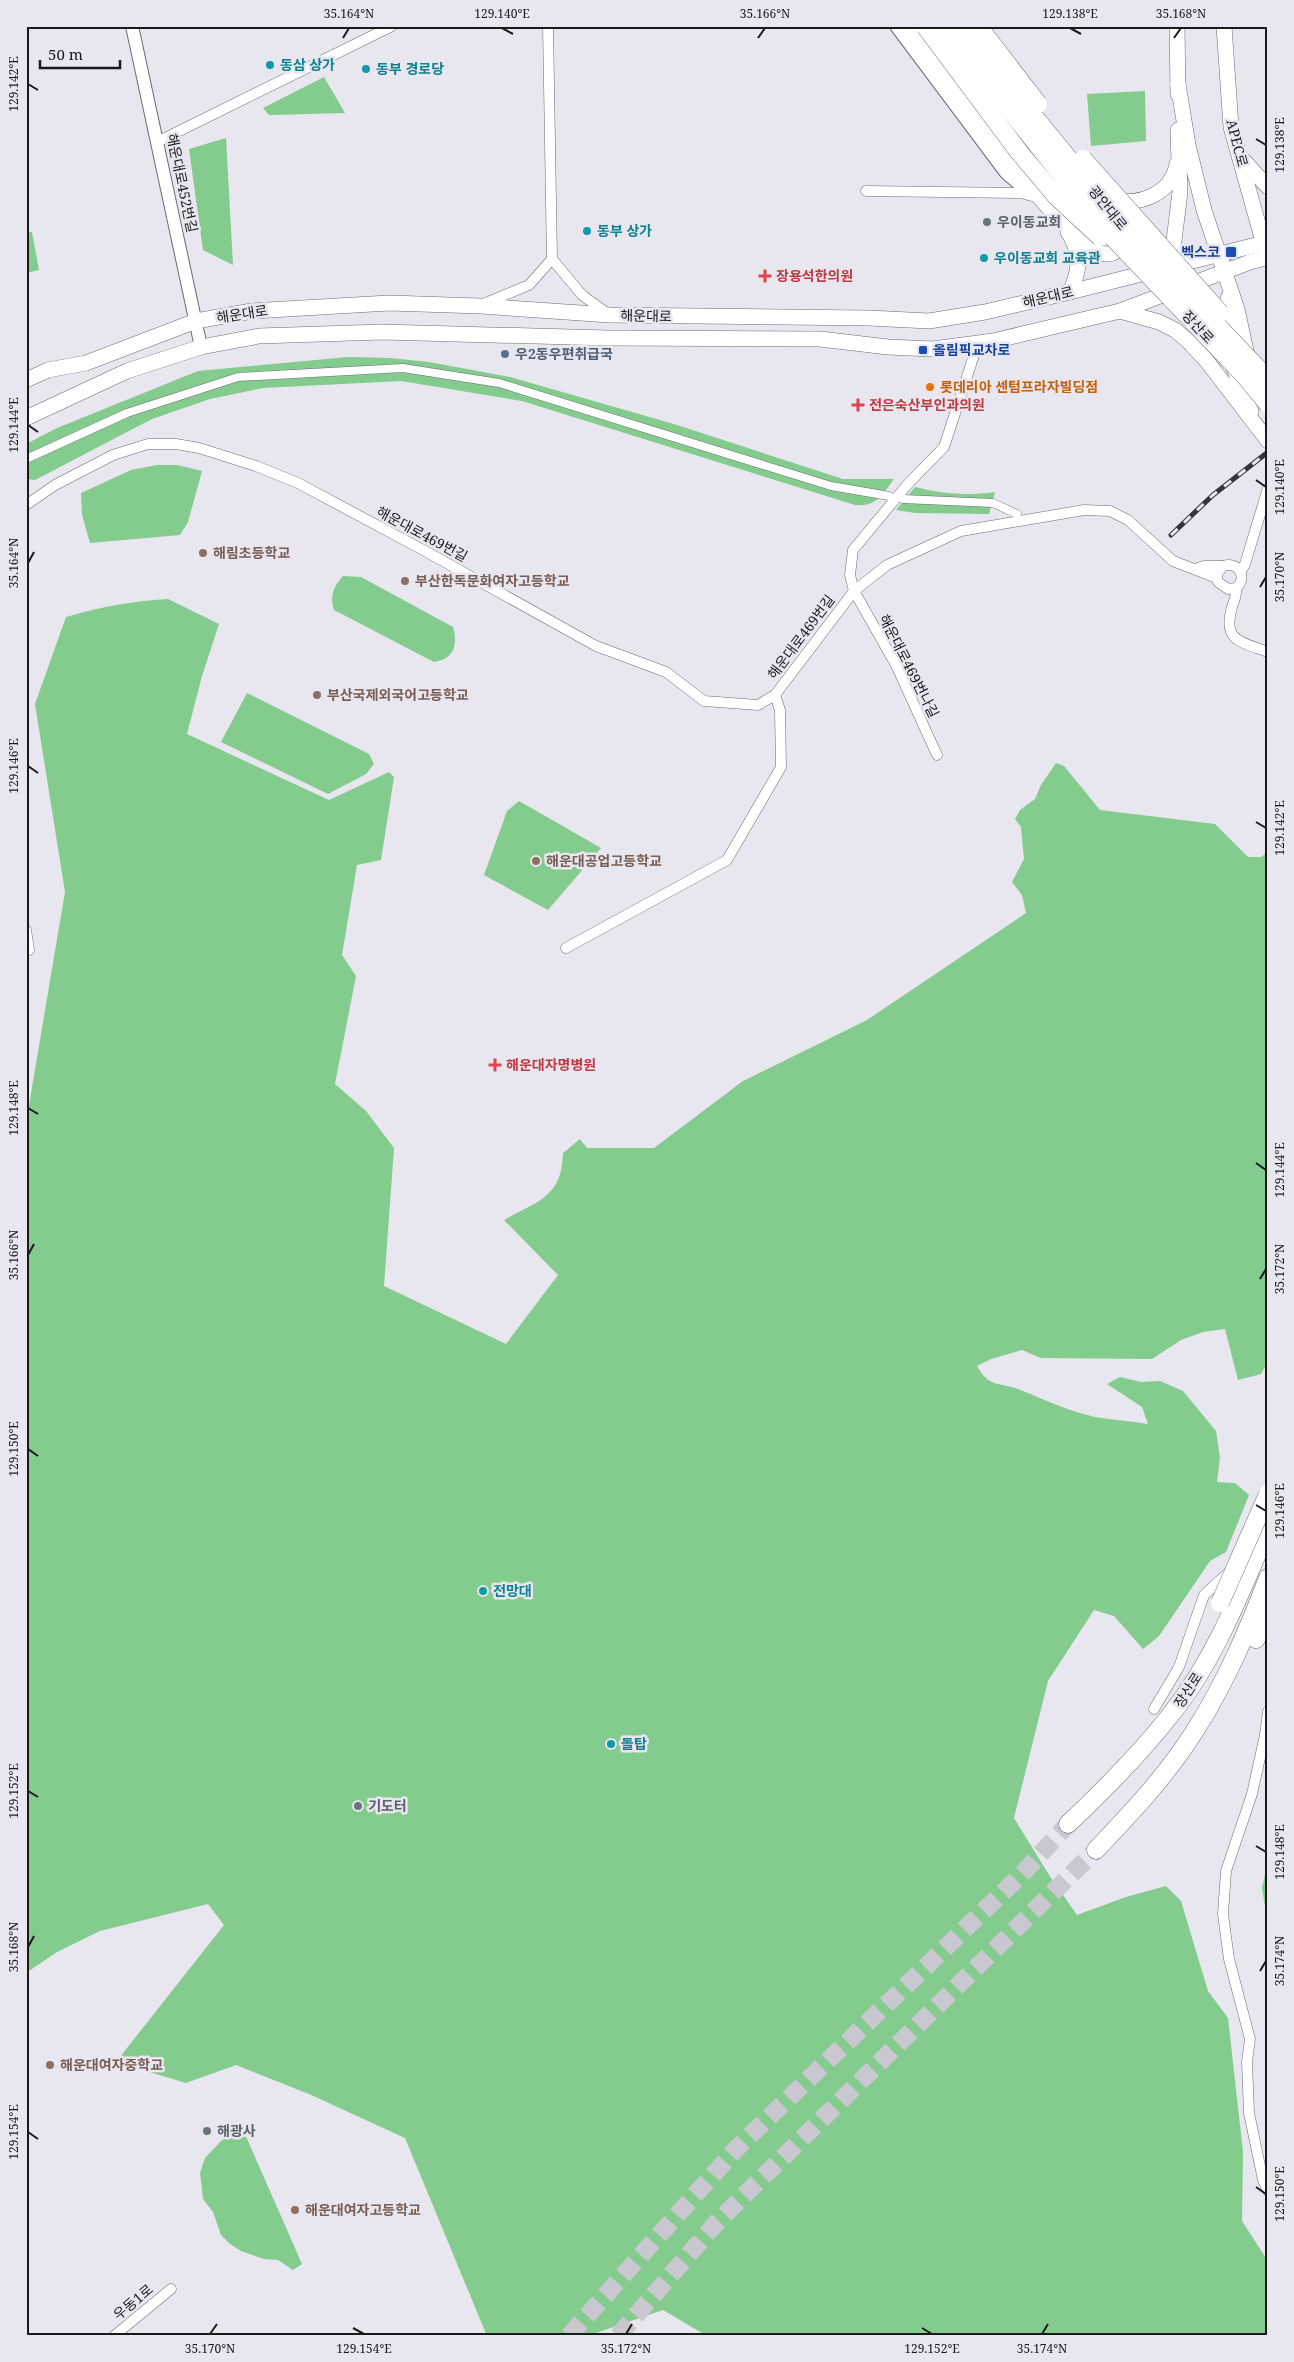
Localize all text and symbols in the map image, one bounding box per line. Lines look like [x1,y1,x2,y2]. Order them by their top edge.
text: 35.164°N [324,5,374,22]
text: 129.140°E [474,5,530,22]
text: 35.166°N [740,5,790,22]
text: 129.138°E [1042,5,1098,22]
text: 35.168°N [1156,5,1206,22]
scale bar [40,38,120,70]
text: 50 m [48,44,83,64]
place label: 동삼 상가 [280,55,335,74]
text: 129.142°E [5,56,22,112]
marker: 동삼 상가 [264,59,276,71]
place label: 동부 경로당 [376,59,444,78]
marker: 동부 경로당 [360,63,372,75]
street label: APEC로 [1222,117,1253,169]
text: 129.138°E [1271,117,1288,173]
street label: 해운대로452번길 [163,132,202,234]
street label: 광안대로 [1085,182,1132,234]
place label: 우이동교회 [997,212,1061,231]
marker: 우이동교회 [981,216,993,228]
place label: 동부 상가 [597,221,652,240]
marker: 동부 상가 [581,225,593,237]
place label: 벡스코 [1181,242,1220,261]
marker: 벡스코 [1224,245,1238,259]
place label: 우이동교회 교육관 [994,248,1101,267]
marker: 우이동교회 교육관 [978,252,990,264]
place label: 장용석한의원 [776,266,853,285]
marker: 장용석한의원 [758,269,772,283]
street label: 해운대로 [1021,281,1075,312]
street label: 해운대로 [215,300,269,327]
street label: 해운대로 [620,306,672,325]
street label: 장산로 [1178,306,1219,347]
place label: 올림픽교차로 [933,340,1010,359]
place label: 우2동우편취급국 [515,344,613,363]
marker: 올림픽교차로 [917,344,929,356]
marker: 우2동우편취급국 [499,348,511,360]
place label: 롯데리아 센텀프라자빌딩점 [940,377,1098,396]
marker: 롯데리아 센텀프라자빌딩점 [924,381,936,393]
place label: 전은숙산부인과의원 [869,395,985,414]
text: 129.144°E [5,397,22,453]
marker: 전은숙산부인과의원 [851,398,865,412]
text: 129.140°E [1271,459,1288,515]
street label: 해운대로469번길 [373,502,471,566]
text: 35.164°N [5,538,22,588]
place label: 해림초등학교 [213,543,290,562]
marker: 해림초등학교 [197,547,209,559]
text: 35.170°N [1271,552,1288,602]
place label: 부산한독문화여자고등학교 [415,571,570,590]
marker: 부산한독문화여자고등학교 [399,575,411,587]
street label: 해운대로469번길 [763,591,839,683]
street label: 해운대로469번나길 [875,611,944,721]
place label: 부산국제외국어고등학교 [327,685,469,704]
marker: 부산국제외국어고등학교 [311,689,323,701]
text: 129.146°E [5,738,22,794]
text: 129.142°E [1271,800,1288,856]
place label: 해운대공업고등학교 [546,851,662,870]
marker: 해운대공업고등학교 [530,855,542,867]
place label: 해운대자명병원 [506,1055,596,1074]
marker: 해운대자명병원 [488,1058,502,1072]
text: 129.148°E [5,1080,22,1136]
text: 129.144°E [1271,1142,1288,1198]
text: 35.166°N [5,1230,22,1280]
text: 35.172°N [1271,1244,1288,1294]
text: 129.150°E [5,1421,22,1477]
text: 129.146°E [1271,1483,1288,1539]
place label: 전망대 [493,1581,532,1600]
marker: 전망대 [477,1585,489,1597]
street label: 장산로 [1169,1668,1206,1711]
place label: 돌탑 [621,1734,647,1753]
marker: 돌탑 [605,1738,617,1750]
text: 129.152°E [5,1763,22,1819]
place label: 기도터 [368,1796,407,1815]
marker: 기도터 [352,1800,364,1812]
text: 129.148°E [1271,1824,1288,1880]
text: 35.168°N [5,1922,22,1972]
text: 35.174°N [1271,1936,1288,1986]
place label: 해운대여자중학교 [60,2055,163,2074]
marker: 해운대여자중학교 [44,2059,56,2071]
text: 129.154°E [5,2104,22,2160]
place label: 해광사 [217,2121,256,2140]
marker: 해광사 [201,2125,213,2137]
text: 129.150°E [1271,2166,1288,2222]
place label: 해운대여자고등학교 [305,2200,421,2219]
marker: 해운대여자고등학교 [289,2204,301,2216]
street label: 우동1로 [109,2279,157,2324]
text: 35.170°N [185,2340,235,2357]
text: 129.154°E [336,2340,392,2357]
text: 35.172°N [601,2340,651,2357]
text: 129.152°E [904,2340,960,2357]
text: 35.174°N [1017,2340,1067,2357]

